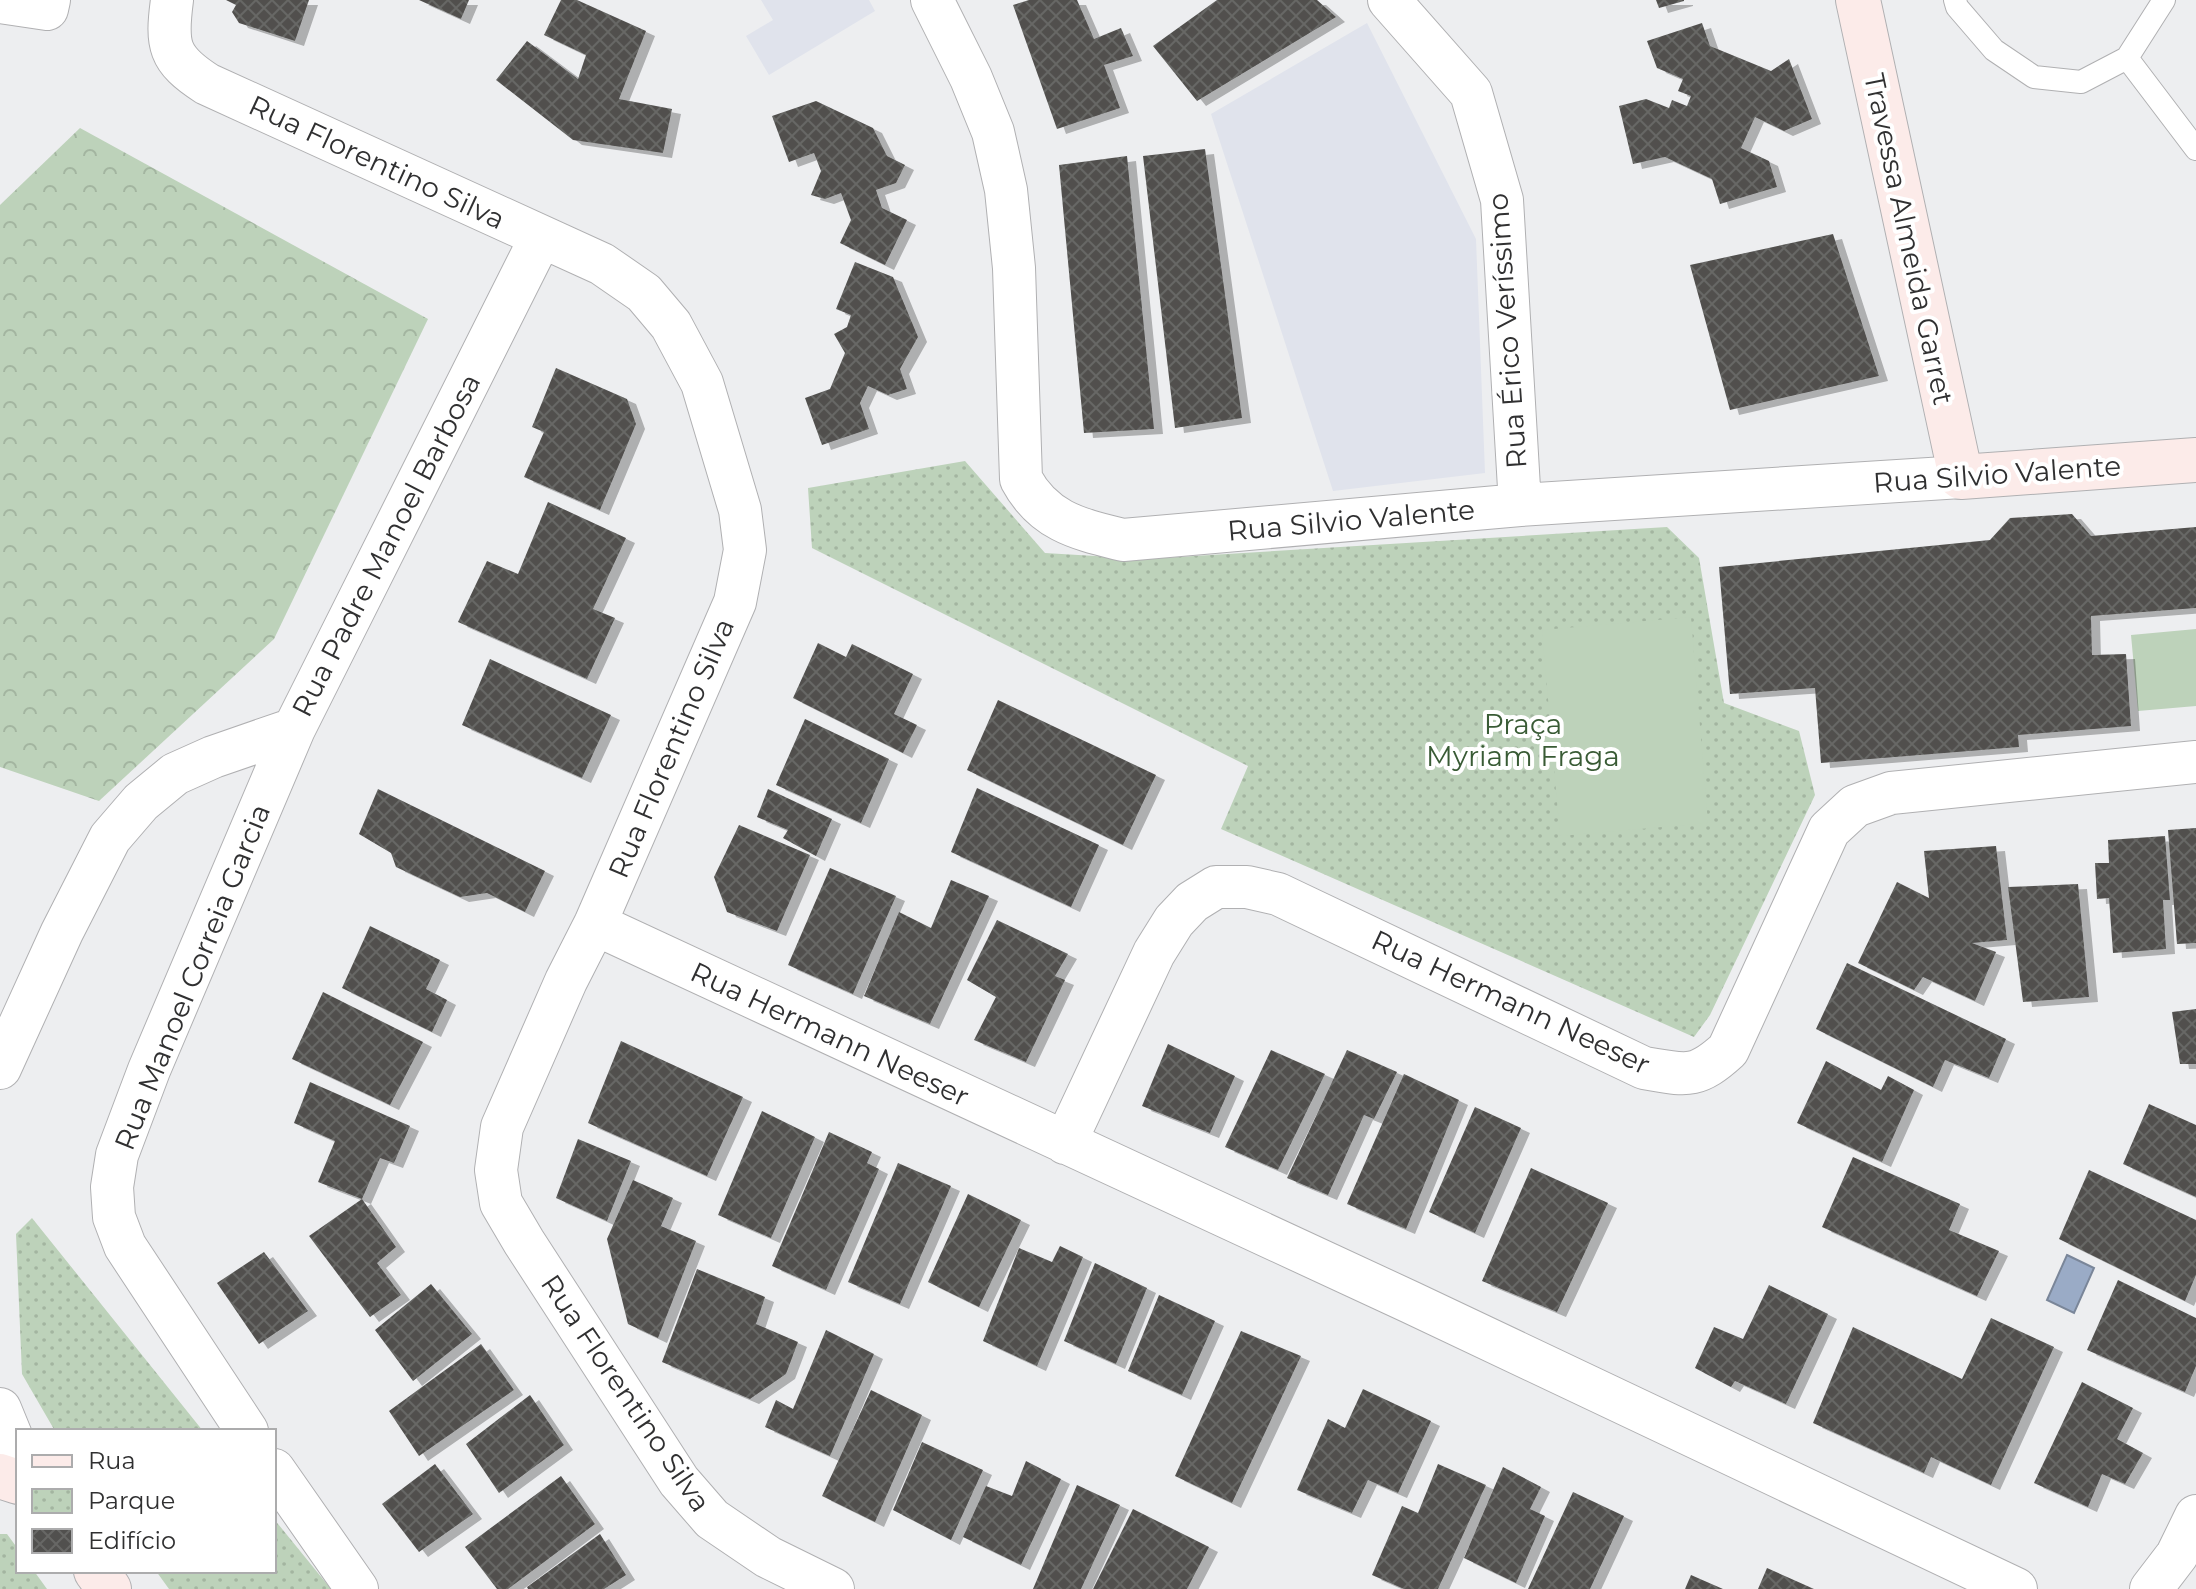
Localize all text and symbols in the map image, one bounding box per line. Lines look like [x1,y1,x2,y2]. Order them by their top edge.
street label: Travessa Almeida Garret [1857,70,1961,408]
street label: Rua Florentino Silva [244,88,510,236]
street label: Rua Érico Veríssimo [1480,192,1534,470]
street label: Rua Padre Manoel Barbosa [285,368,487,722]
street label: Rua Silvio Valente [1872,448,2122,500]
street label: Rua Silvio Valente [1226,492,1476,548]
street label: Rua Florentino Silva [601,613,741,883]
park label: Praça Myriam Fraga [1426,707,1620,773]
street label: Rua Manoel Correia Garcia [107,799,277,1155]
street label: Rua Hermann Neeser [1366,922,1656,1082]
street label: Rua Hermann Neeser [685,954,975,1114]
street label: Rua Florentino Silva [534,1268,718,1518]
legend [16,1429,276,1573]
text: Rua [88,1446,136,1475]
text: Parque [88,1486,175,1515]
text: Edifício [88,1526,176,1555]

